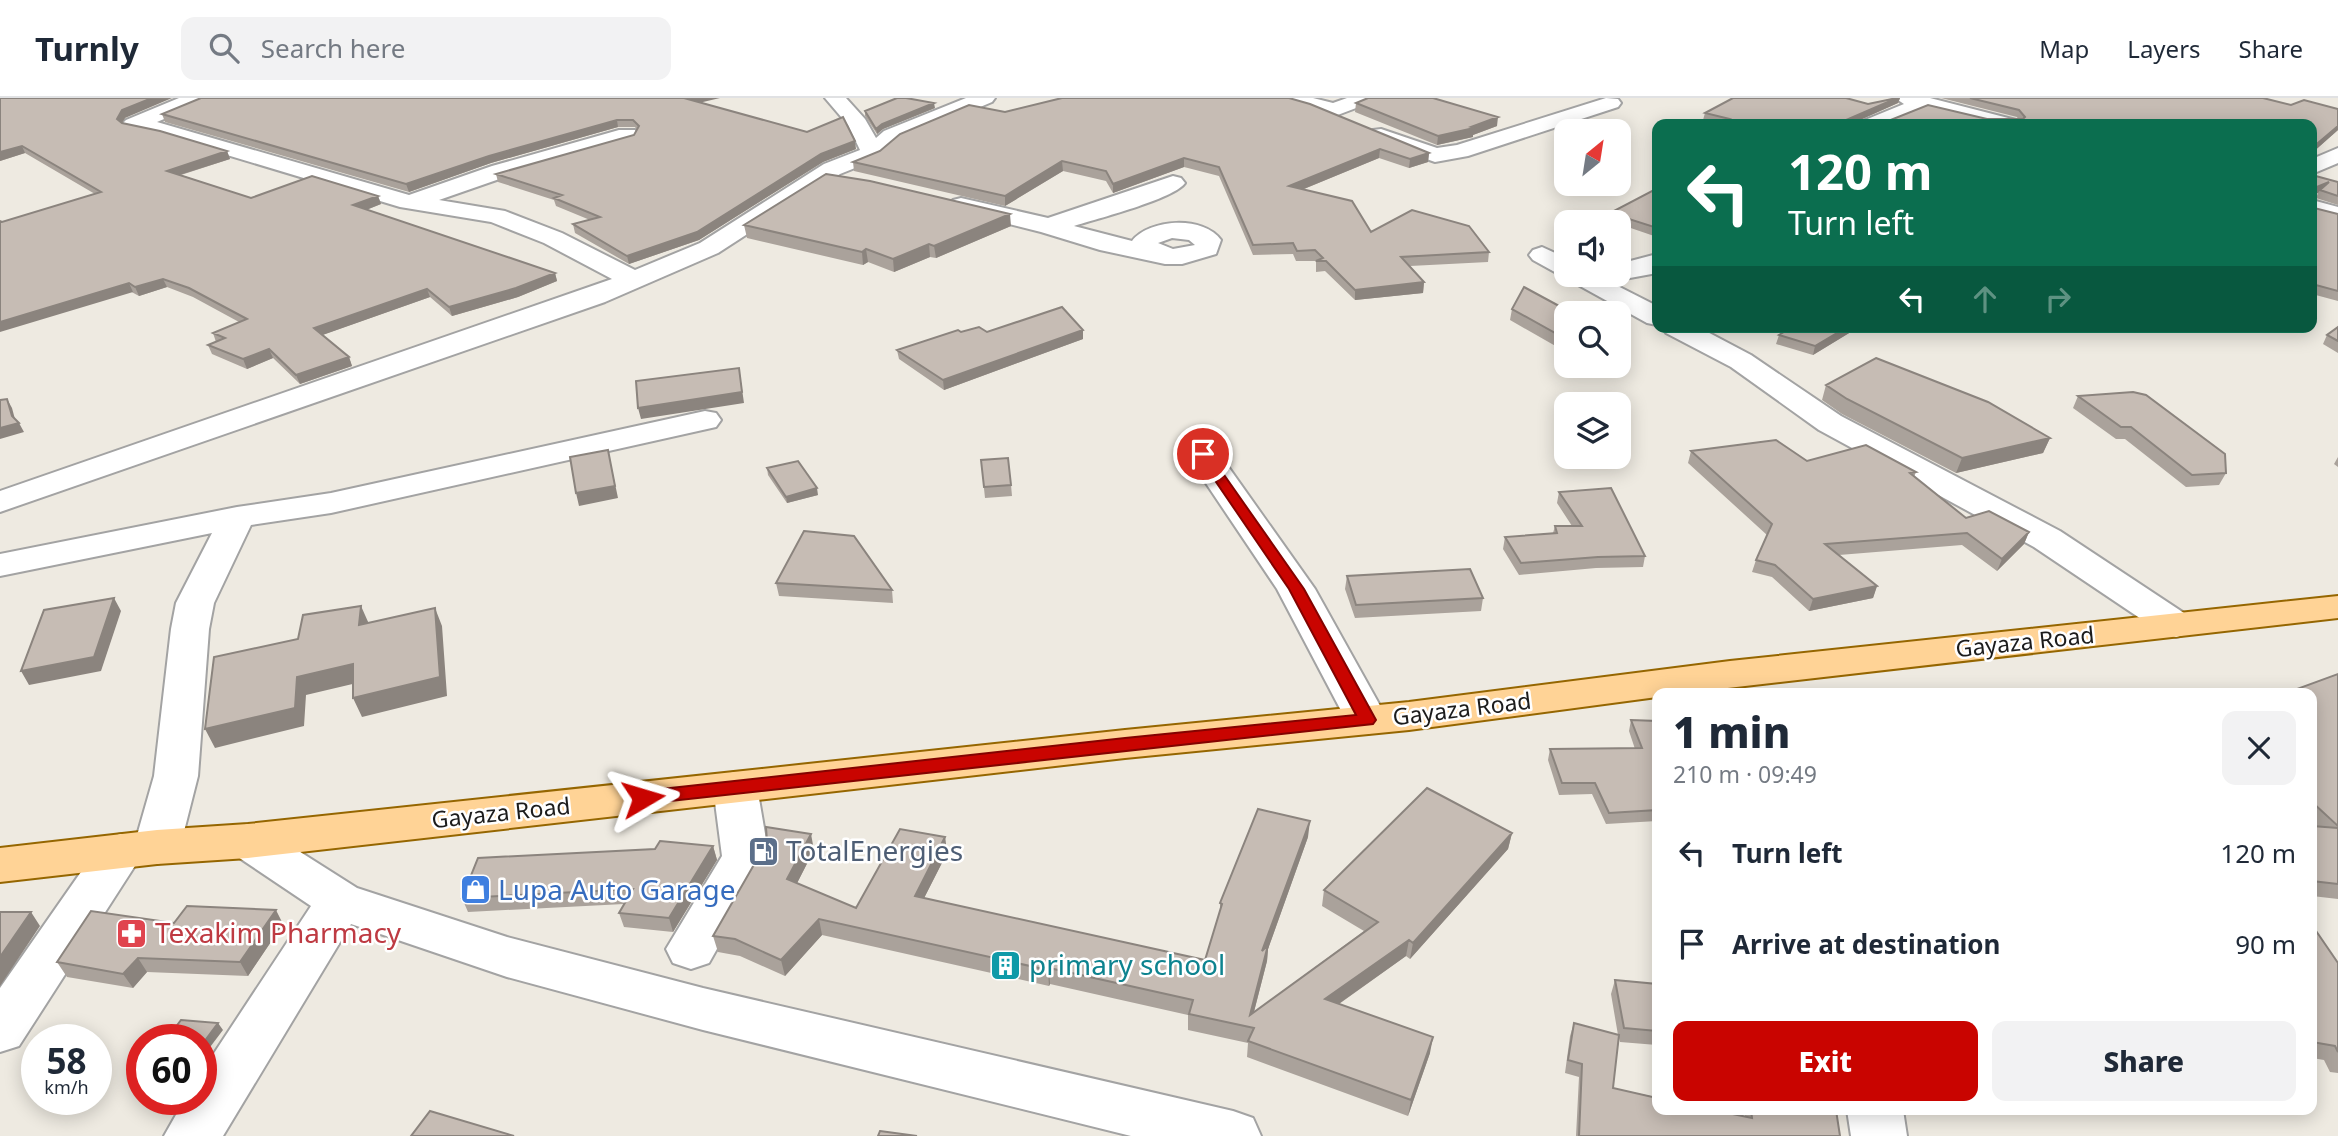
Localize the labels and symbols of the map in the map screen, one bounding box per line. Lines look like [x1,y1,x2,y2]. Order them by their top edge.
north arrow [1554,119,1631,196]
pin [1173,424,1233,484]
street label: Gayaza Road [1954,618,2096,664]
street label: Gayaza Road [1391,684,1533,732]
position arrow [606,761,680,835]
street label: Gayaza Road [430,789,572,835]
place label: TotalEnergies [786,831,963,869]
fuel station icon: TotalEnergies [746,834,780,868]
place label: Lupa Auto Garage [498,870,736,908]
shop icon: Lupa Auto Garage [458,873,492,907]
place label: Texakim Pharmacy [155,913,402,951]
pharmacy icon: Texakim Pharmacy [115,916,149,950]
place label: primary school [1029,945,1225,983]
building icon: primary school [989,948,1023,982]
speed limit sign: 60 [126,1024,217,1115]

